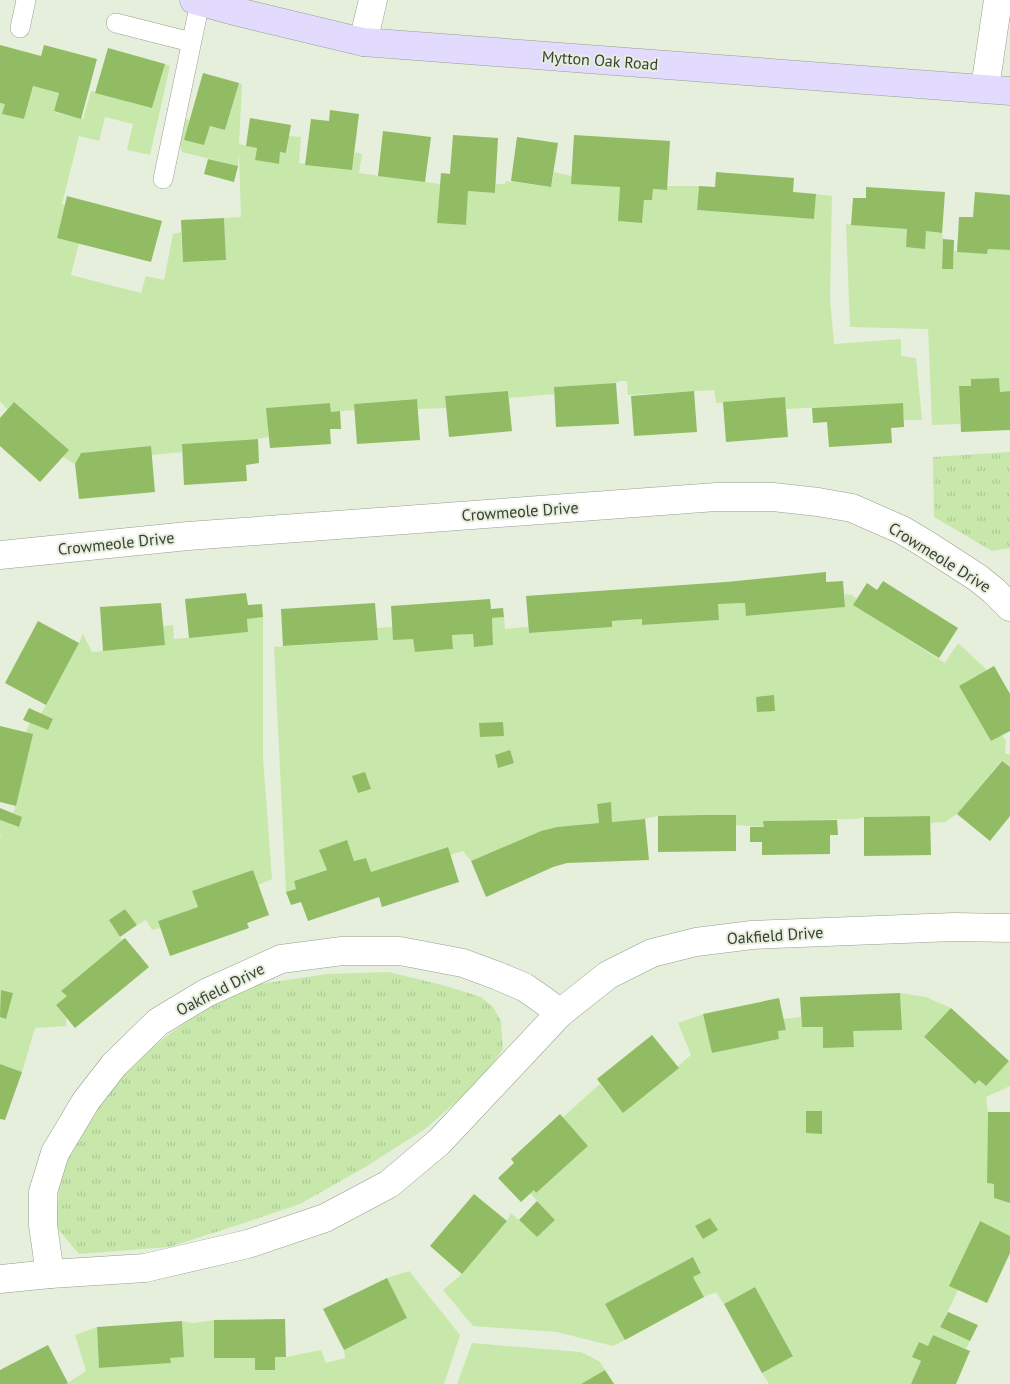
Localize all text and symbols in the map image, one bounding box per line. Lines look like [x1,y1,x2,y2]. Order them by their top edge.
street label: Mytton Oak Road [541,46,659,74]
street label: Crowmeole Drive [461,497,579,525]
street label: Crowmeole Drive [885,518,995,596]
street label: Crowmeole Drive [57,527,175,559]
street label: Oakfield Drive [726,922,824,948]
street label: Oakfield Drive [172,958,268,1020]

